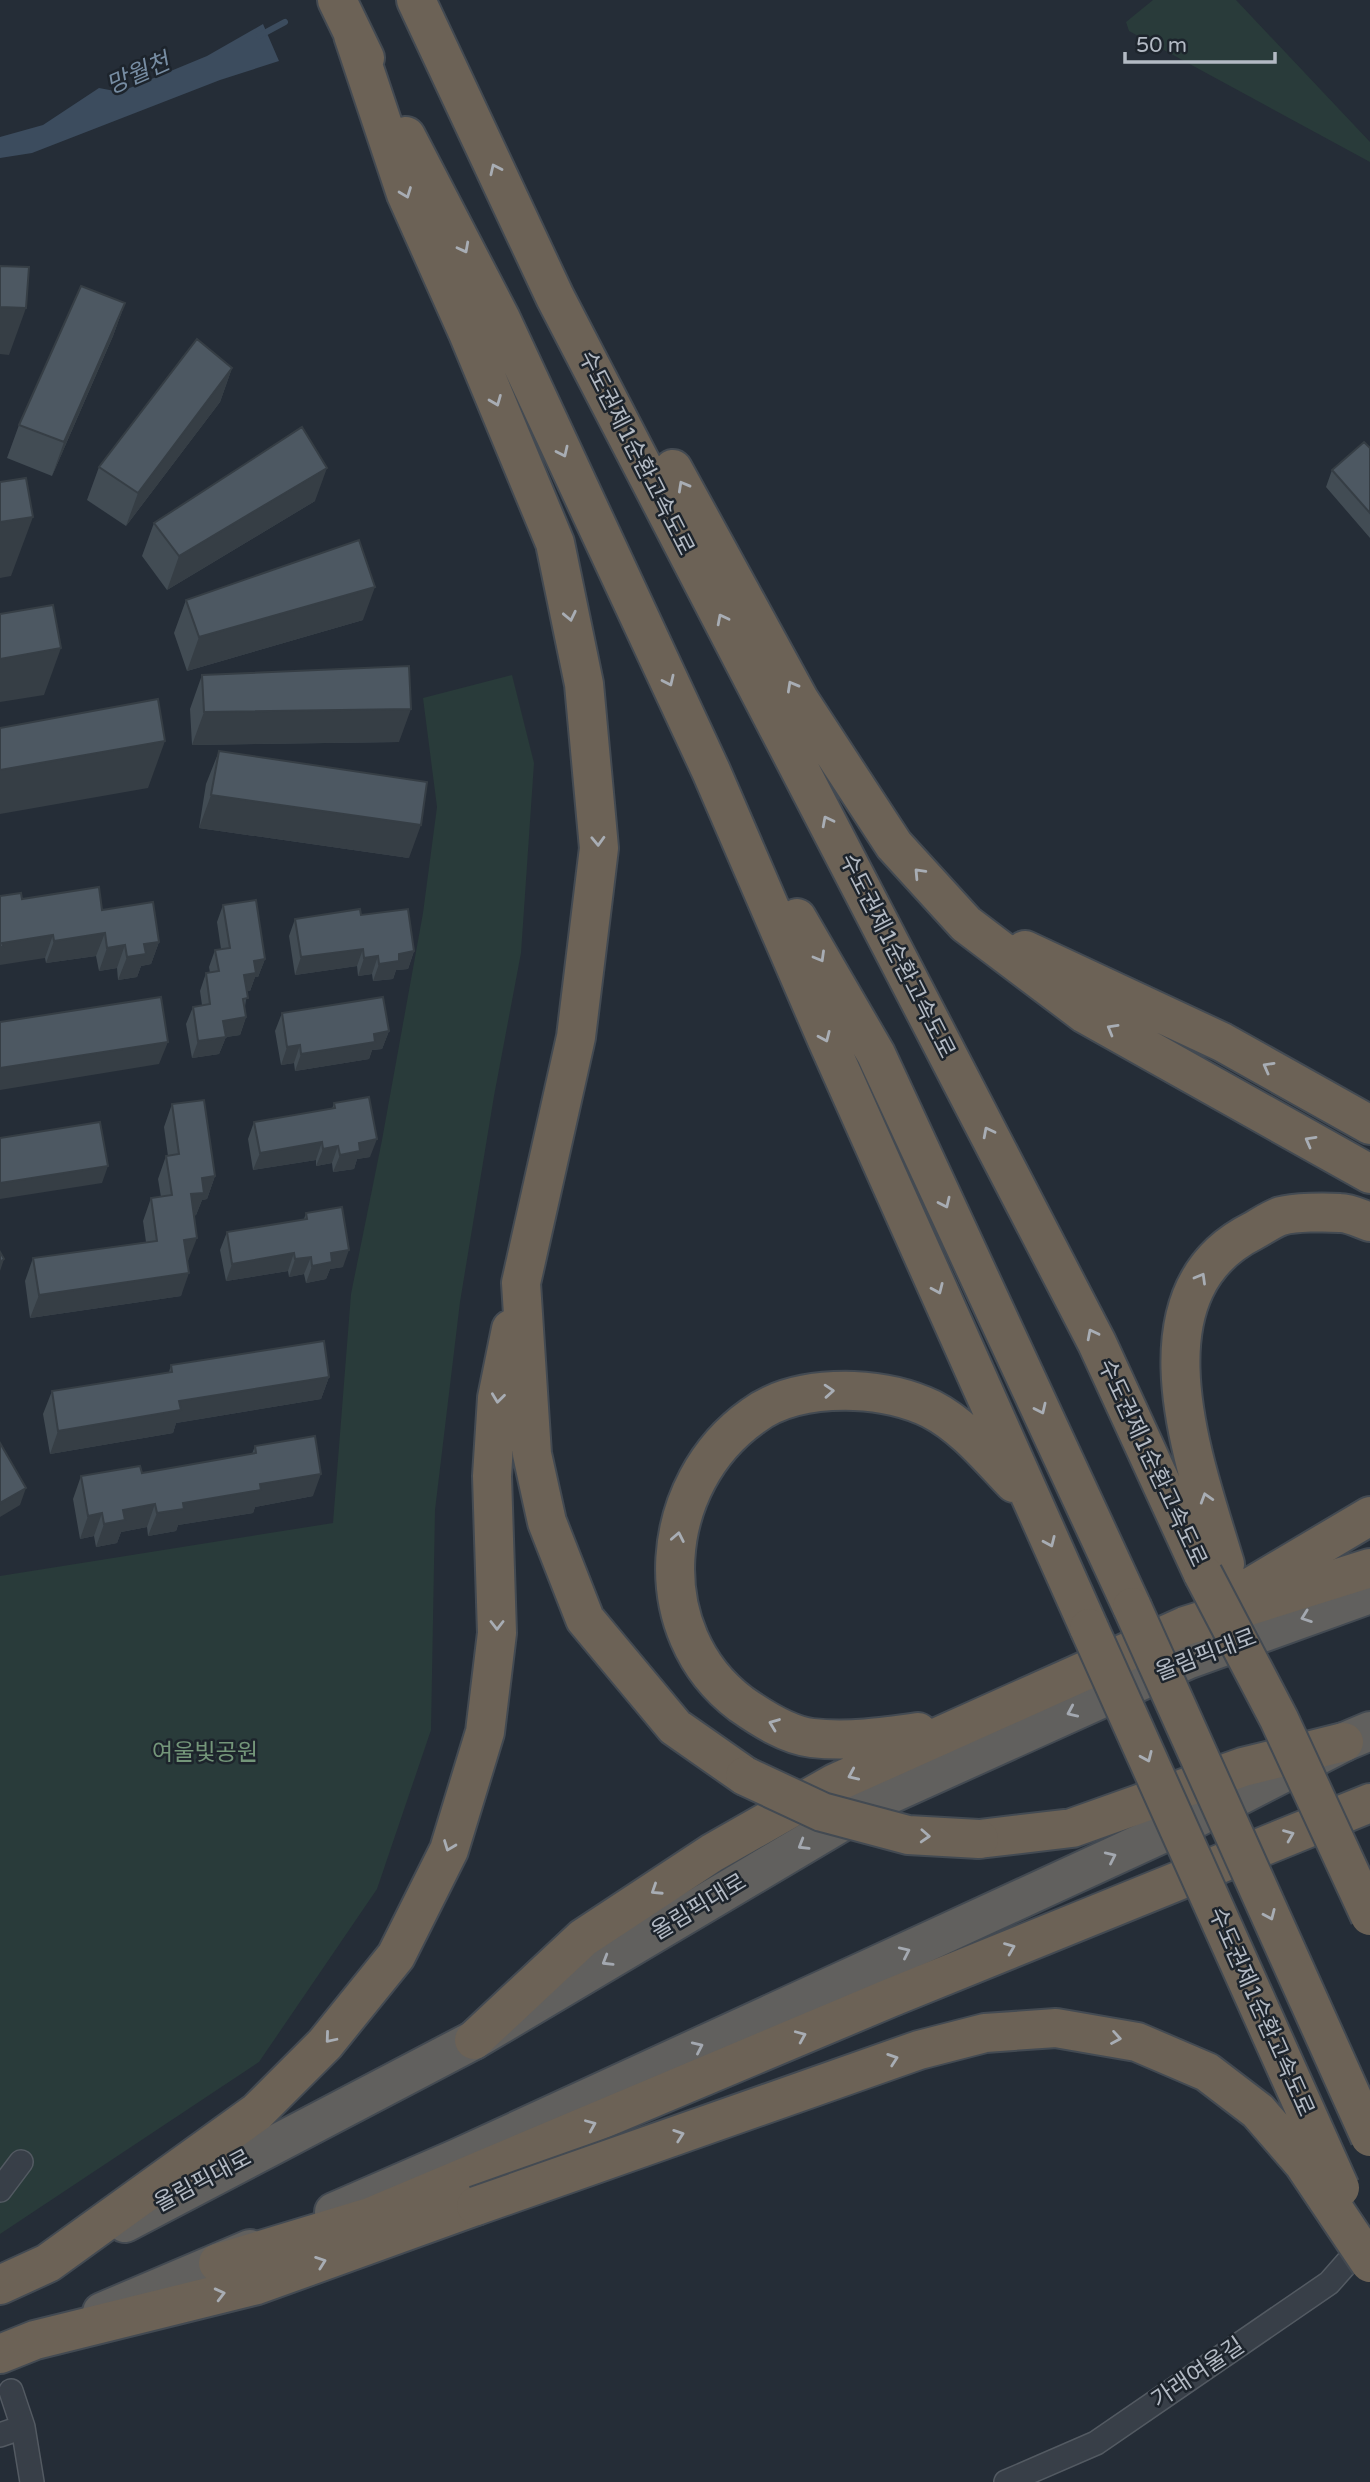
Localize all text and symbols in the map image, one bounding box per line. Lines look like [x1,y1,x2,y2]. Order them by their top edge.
scale bar [1125,21,1276,65]
text: 50 m [1136,33,1187,58]
water label: 망월천 [102,46,177,101]
one-way arrow [489,164,503,176]
one-way arrow [397,186,411,198]
one-way arrow [455,240,469,253]
street label: 수도권제1순환고속도로 [572,346,700,560]
one-way arrow [488,394,502,407]
one-way arrow [555,445,569,457]
one-way arrow [678,481,691,493]
one-way arrow [561,610,576,622]
one-way arrow [717,614,730,626]
one-way arrow [661,674,675,686]
one-way arrow [787,680,800,693]
one-way arrow [821,816,835,828]
one-way arrow [590,836,605,847]
street label: 수도권제1순환고속도로 [833,849,961,1063]
one-way arrow [915,868,928,881]
one-way arrow [811,950,824,963]
one-way arrow [1106,1025,1119,1038]
one-way arrow [817,1029,831,1042]
one-way arrow [1263,1062,1275,1075]
one-way arrow [982,1127,996,1139]
one-way arrow [1305,1136,1317,1149]
one-way arrow [937,1196,951,1208]
one-way arrow [1193,1273,1206,1286]
one-way arrow [930,1282,944,1294]
one-way arrow [1087,1329,1101,1341]
street label: 수도권제1순환고속도로 [1092,1355,1212,1571]
one-way arrow [824,1384,835,1399]
one-way arrow [490,1392,505,1404]
one-way arrow [1033,1402,1047,1415]
one-way arrow [1199,1493,1214,1505]
one-way arrow [670,1531,685,1543]
one-way arrow [1042,1534,1056,1547]
one-way arrow [1300,1609,1312,1623]
one-way arrow [489,1620,505,1631]
street label: 올림픽대로 [1152,1623,1260,1687]
one-way arrow [1067,1704,1080,1718]
one-way arrow [769,1719,781,1733]
park label: 여울빛공원 [152,1739,258,1767]
one-way arrow [1139,1750,1153,1763]
one-way arrow [847,1767,860,1781]
one-way arrow [920,1828,931,1843]
one-way arrow [1283,1830,1295,1844]
one-way arrow [798,1837,810,1850]
one-way arrow [444,1840,458,1852]
one-way arrow [1104,1851,1117,1865]
street label: 올림픽대로 [646,1868,752,1946]
one-way arrow [651,1881,664,1894]
street label: 수도권제1순환고속도로 [1202,1903,1320,2121]
one-way arrow [1262,1908,1276,1920]
one-way arrow [1004,1943,1016,1957]
one-way arrow [898,1946,910,1960]
one-way arrow [602,1953,615,1966]
one-way arrow [326,2030,338,2043]
one-way arrow [793,2030,806,2044]
one-way arrow [1110,2030,1122,2045]
one-way arrow [691,2041,703,2055]
one-way arrow [887,2053,899,2067]
one-way arrow [584,2119,596,2133]
one-way arrow [672,2129,684,2143]
street label: 올림픽대로 [150,2144,256,2218]
one-way arrow [315,2256,327,2270]
one-way arrow [214,2288,226,2302]
street label: 가래여울길 [1146,2332,1250,2414]

